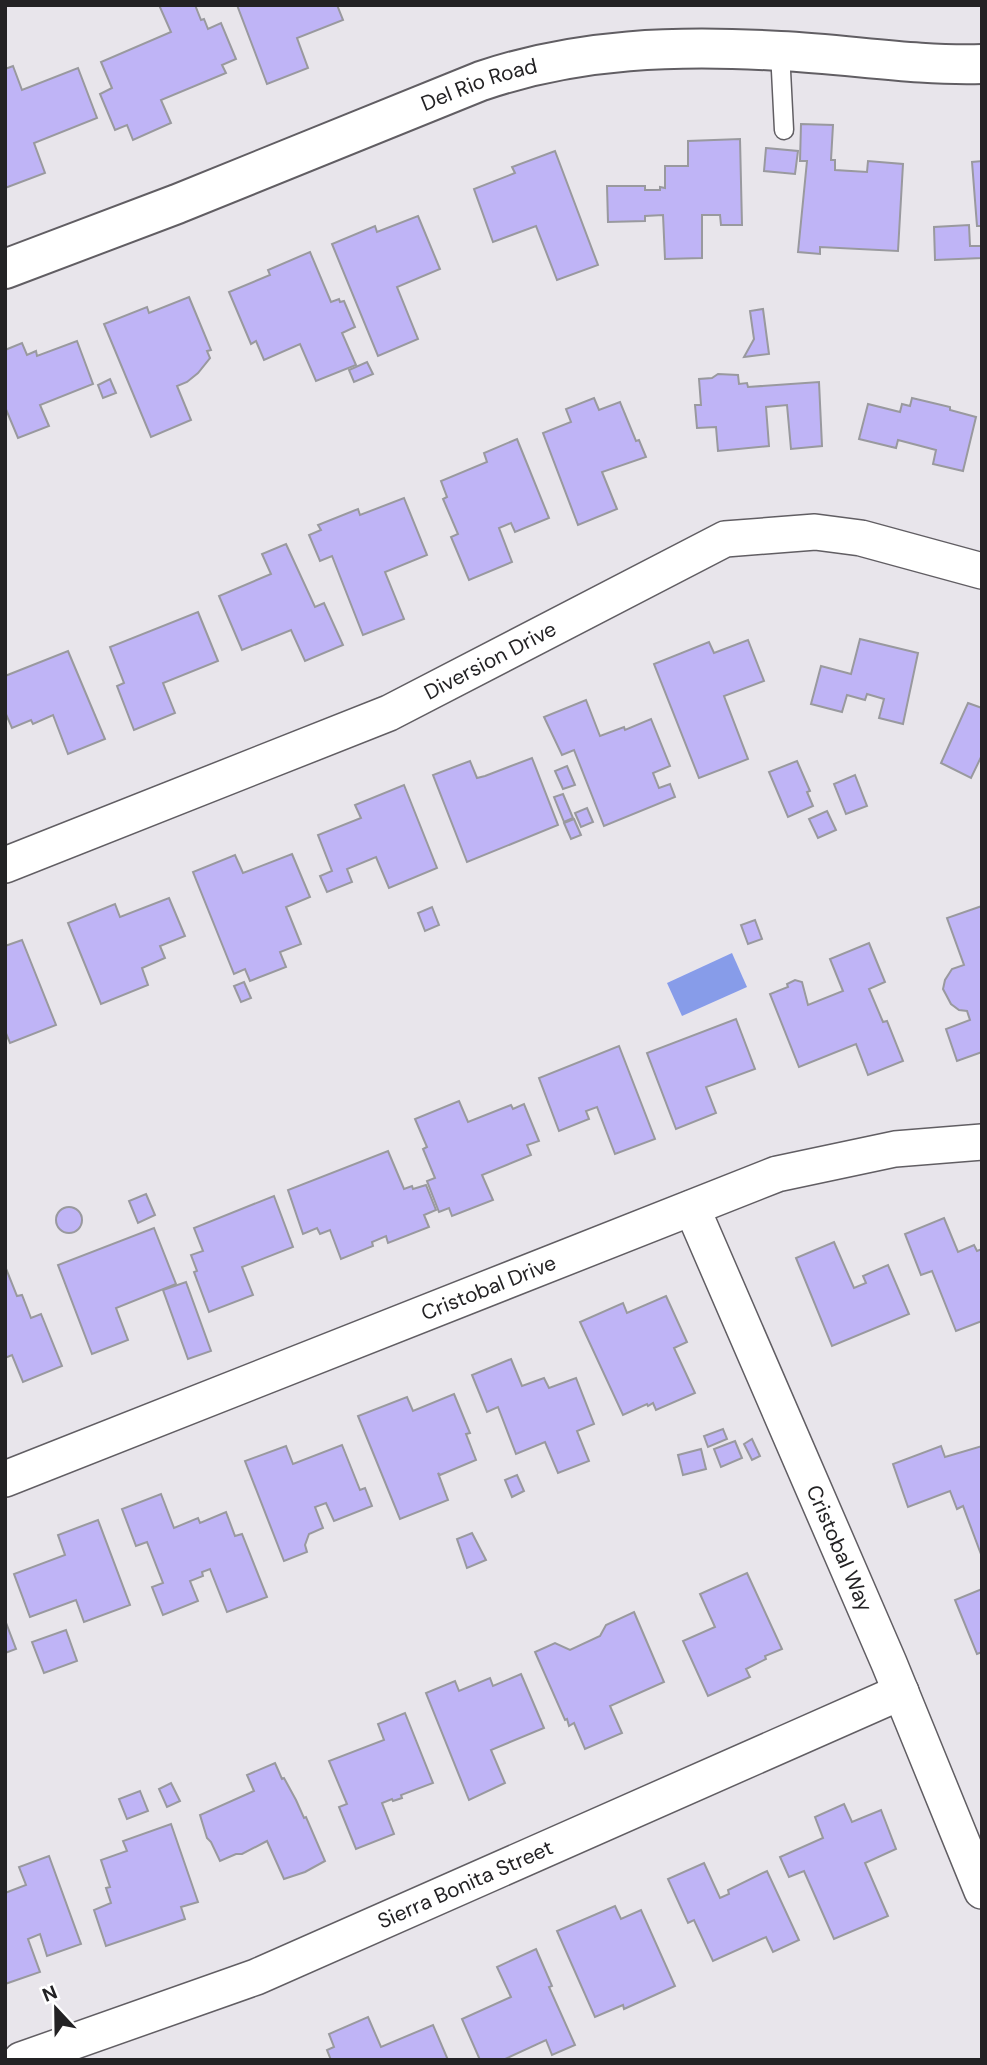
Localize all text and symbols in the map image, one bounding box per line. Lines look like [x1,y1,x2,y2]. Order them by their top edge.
street label: Del Rio Road [417,52,540,118]
street label: Diversion Drive [419,615,561,706]
street label: Cristobal Drive [417,1249,560,1327]
street label: Cristobal Way [800,1481,879,1616]
street label: Sierra Bonita Street [373,1834,557,1935]
north arrow [21,1974,91,2044]
text: N [39,1980,61,2008]

